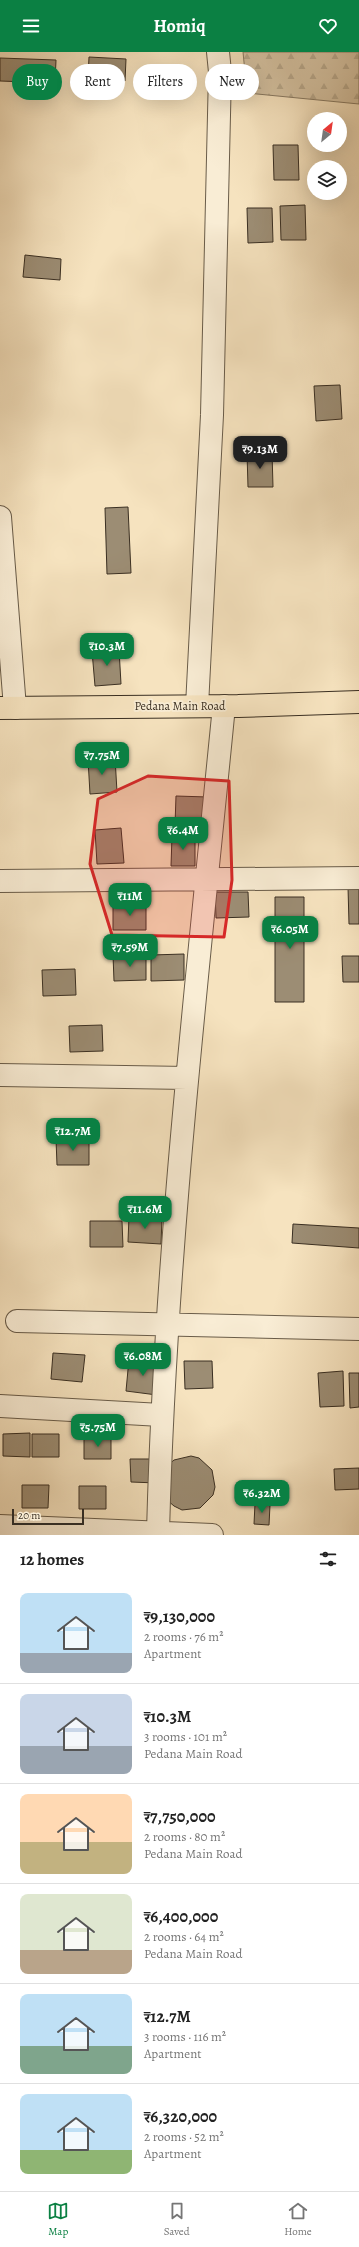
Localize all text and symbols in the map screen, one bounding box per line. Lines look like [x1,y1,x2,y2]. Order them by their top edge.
text: Homiq [153,14,206,38]
icon: menu [20,15,42,37]
icon: heart [317,15,339,37]
chip: Buy [12,64,62,100]
chip: Rent [70,64,125,100]
chip: Filters [133,64,197,100]
chip: New [205,64,259,100]
north arrow [307,112,347,152]
map controls [307,112,347,200]
button: layers [307,160,347,200]
pin: ₹9.13M [227,436,293,470]
text: ₹9.13M [242,440,278,457]
pin: ₹10.3M [74,633,140,667]
text: ₹10.3M [89,637,125,654]
street label: Pedana Main Road [135,698,226,714]
pin: ₹7.75M [69,742,135,776]
text: ₹7.75M [84,746,120,763]
pin: ₹6.4M [155,817,211,851]
text: ₹6.4M [167,821,199,838]
pin: ₹11M [106,883,154,917]
text: ₹11M [117,887,143,904]
pin: ₹6.05M [257,916,323,950]
text: ₹6.05M [271,920,309,937]
pin: ₹7.59M [97,934,163,968]
text: ₹7.59M [112,938,148,955]
pin: ₹12.7M [40,1118,106,1152]
text: ₹12.7M [55,1122,91,1139]
pin: ₹11.6M [112,1196,178,1230]
text: ₹11.6M [128,1200,162,1217]
pin: ₹6.08M [110,1343,176,1377]
text: ₹6.08M [124,1347,162,1364]
pin: ₹5.75M [65,1414,131,1448]
text: ₹5.75M [80,1418,116,1435]
pin: ₹6.32M [229,1480,295,1514]
text: ₹6.32M [243,1484,281,1501]
scale bar [12,1507,84,1526]
text: 20 m [18,1508,40,1523]
text: 12 homes [20,1548,84,1571]
icon: filters [317,1548,339,1570]
text: ₹9,130,000 [144,1605,215,1628]
icon: home [52,1609,100,1657]
text: 2 rooms · 76 m² [144,1628,223,1645]
text: Apartment [144,1645,202,1662]
text: ₹10.3M [144,1705,191,1728]
icon: home [52,1710,100,1758]
text: 3 rooms · 101 m² [144,1728,227,1745]
text: Pedana Main Road [144,1745,243,1762]
text: ₹7,750,000 [144,1805,216,1828]
icon: home [52,1810,100,1858]
text: 2 rooms · 80 m² [144,1828,225,1845]
text: Pedana Main Road [144,1845,243,1862]
text: ₹6,400,000 [144,1905,218,1928]
icon: home [52,1910,100,1958]
text: 2 rooms · 64 m² [144,1928,224,1945]
text: Pedana Main Road [144,1945,243,1962]
text: ₹12.7M [144,2005,191,2028]
icon: home [52,2010,100,2058]
text: 3 rooms · 116 m² [144,2028,226,2045]
text: Apartment [144,2045,202,2062]
text: ₹6,320,000 [144,2105,217,2128]
icon: home [52,2110,100,2158]
text: 2 rooms · 52 m² [144,2128,224,2145]
text: Apartment [144,2145,202,2162]
tab: Map [47,2200,69,2239]
tab: Saved [164,2200,190,2239]
tab: Home [284,2200,312,2239]

